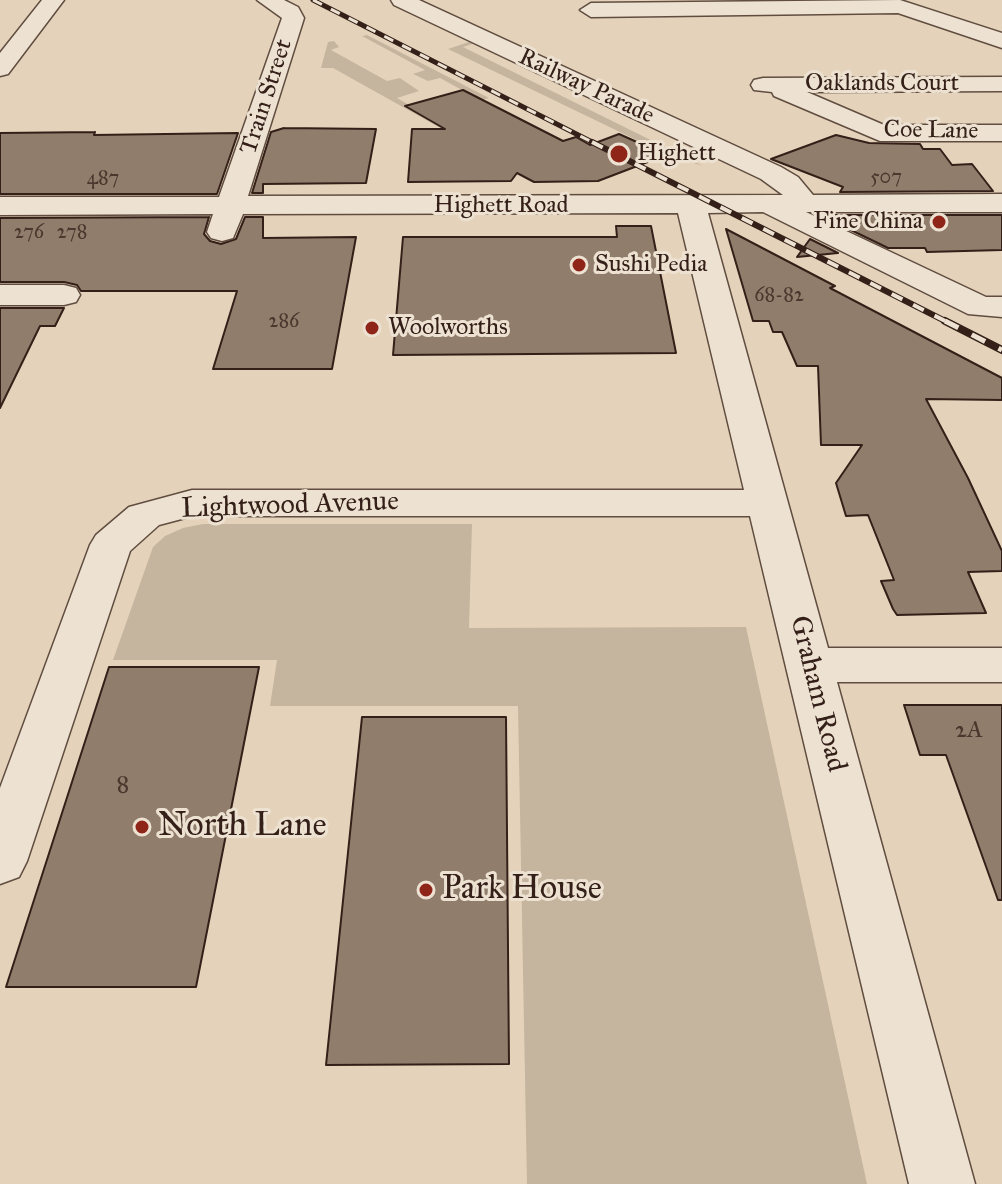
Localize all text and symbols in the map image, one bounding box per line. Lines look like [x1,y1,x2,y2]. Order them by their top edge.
street label: Train Street [235,36,299,158]
street label: Railway Parade [514,43,658,131]
street label: Oaklands Court [805,70,959,98]
street label: Coe Lane [883,116,979,146]
place label: Highett [637,140,716,168]
marker: Highett [608,143,630,165]
house number: 507 [870,166,902,190]
house number: 487 [87,167,119,191]
street label: Highett Road [433,192,569,220]
place label: Fine China [813,208,923,236]
marker: Fine China [930,213,948,231]
house number: 276 [14,221,44,245]
house number: 278 [57,221,87,245]
place label: Sushi Pedia [595,251,707,279]
marker: Sushi Pedia [570,256,588,274]
house number: 68-82 [754,284,804,308]
house number: 286 [269,310,299,334]
place label: Woolworths [388,314,508,342]
marker: Woolworths [363,319,381,337]
street label: Lightwood Avenue [181,485,399,527]
street label: Graham Road [781,613,853,775]
house number: 2A [955,717,983,745]
house number: 8 [117,772,129,800]
place label: North Lane [158,807,327,847]
marker: North Lane [133,818,151,836]
place label: Park House [442,870,602,910]
marker: Park House [417,881,435,899]

